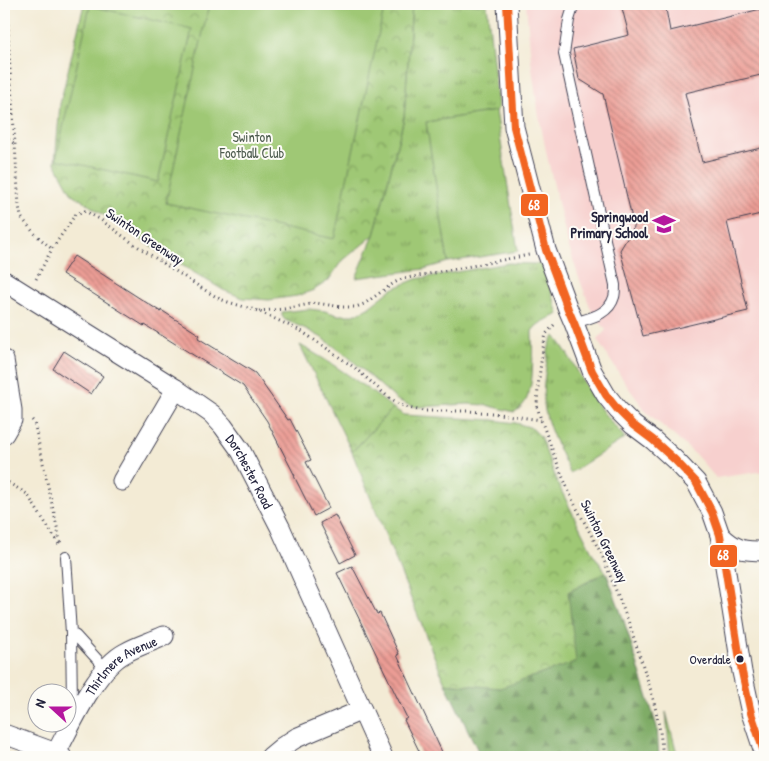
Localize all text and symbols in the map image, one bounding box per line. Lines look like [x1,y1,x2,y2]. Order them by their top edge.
park label: Swinton Football Club [219,127,285,162]
line badge: 68 [520,193,549,217]
text: 68 [528,195,540,214]
street label: Swinton Greenway [102,203,188,270]
place label: Springwood Primary School [570,207,649,244]
school or university icon: Springwood Primary School [651,211,677,237]
street label: Dorchester Road [222,430,278,512]
street label: Swinton Greenway [576,496,633,586]
line badge: 68 [709,544,738,568]
text: 68 [717,545,729,564]
street label: Thirlmere Avenue [80,630,160,699]
place label: Overdale [690,650,731,668]
marker: Overdale [735,654,745,664]
north arrow [28,684,78,734]
text: N [29,696,50,710]

